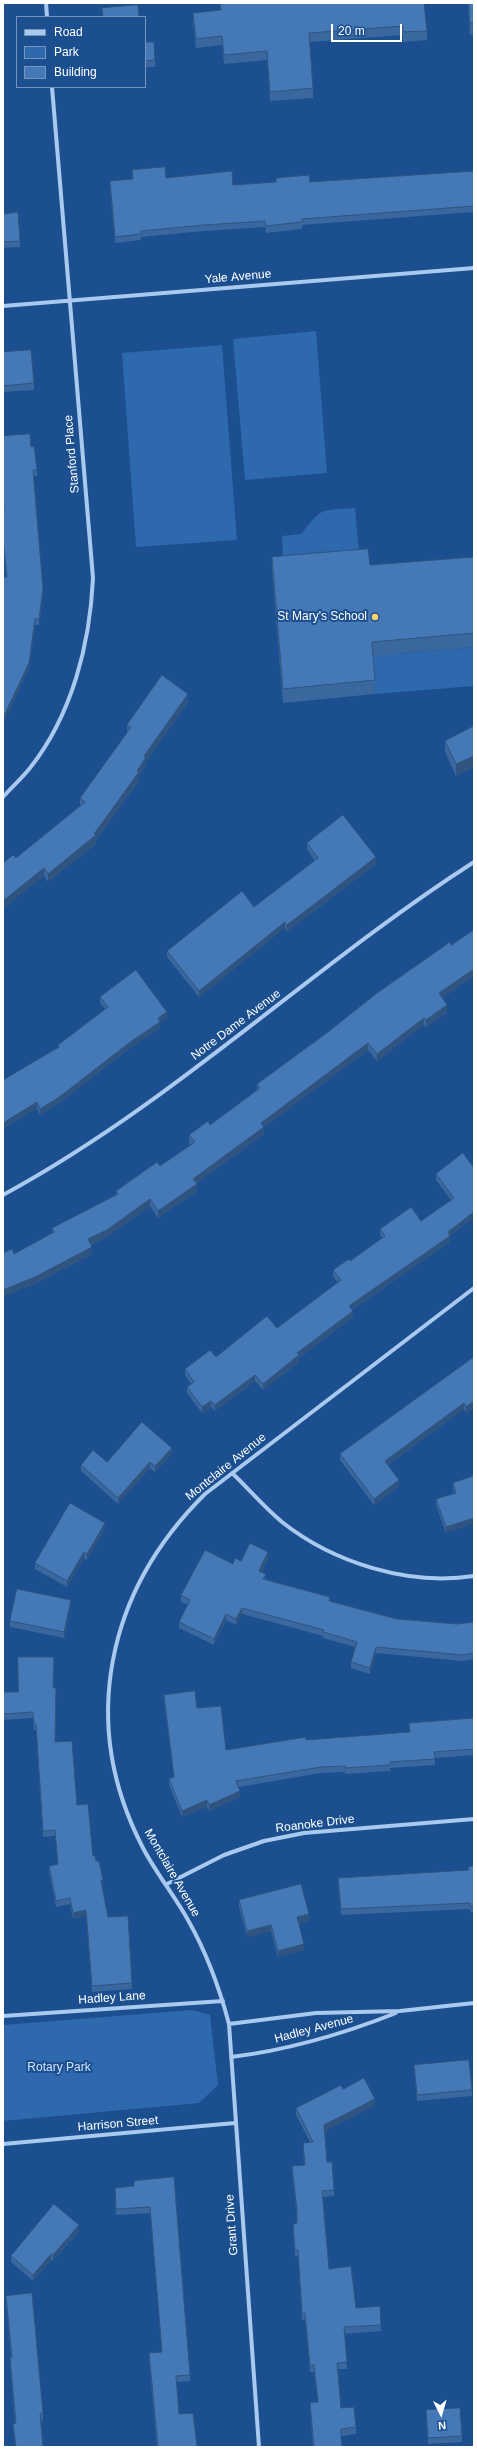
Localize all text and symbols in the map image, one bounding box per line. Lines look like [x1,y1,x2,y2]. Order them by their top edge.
legend [16,16,146,88]
scale bar [333,16,404,42]
text: 20 m [338,24,365,38]
text: Road [54,25,83,39]
text: Park [54,45,79,59]
text: Building [54,65,97,79]
street label: Yale Avenue [204,267,272,287]
street label: Stanford Place [61,414,83,494]
place label: St Mary's School [277,610,367,624]
marker: St Mary's School [370,612,380,622]
street label: Notre Dame Avenue [188,987,284,1063]
street label: Montclaire Avenue [183,1430,269,1504]
street label: Roanoke Drive [275,1812,355,1836]
street label: Montclaire Avenue [141,1826,203,1920]
street label: Hadley Lane [78,1988,146,2008]
street label: Hadley Avenue [273,2012,355,2046]
park label: Rotary Park [27,2061,91,2075]
street label: Harrison Street [77,2113,159,2135]
street label: Grant Drive [223,2194,241,2256]
north arrow [421,2394,461,2434]
text: N [438,2420,447,2432]

